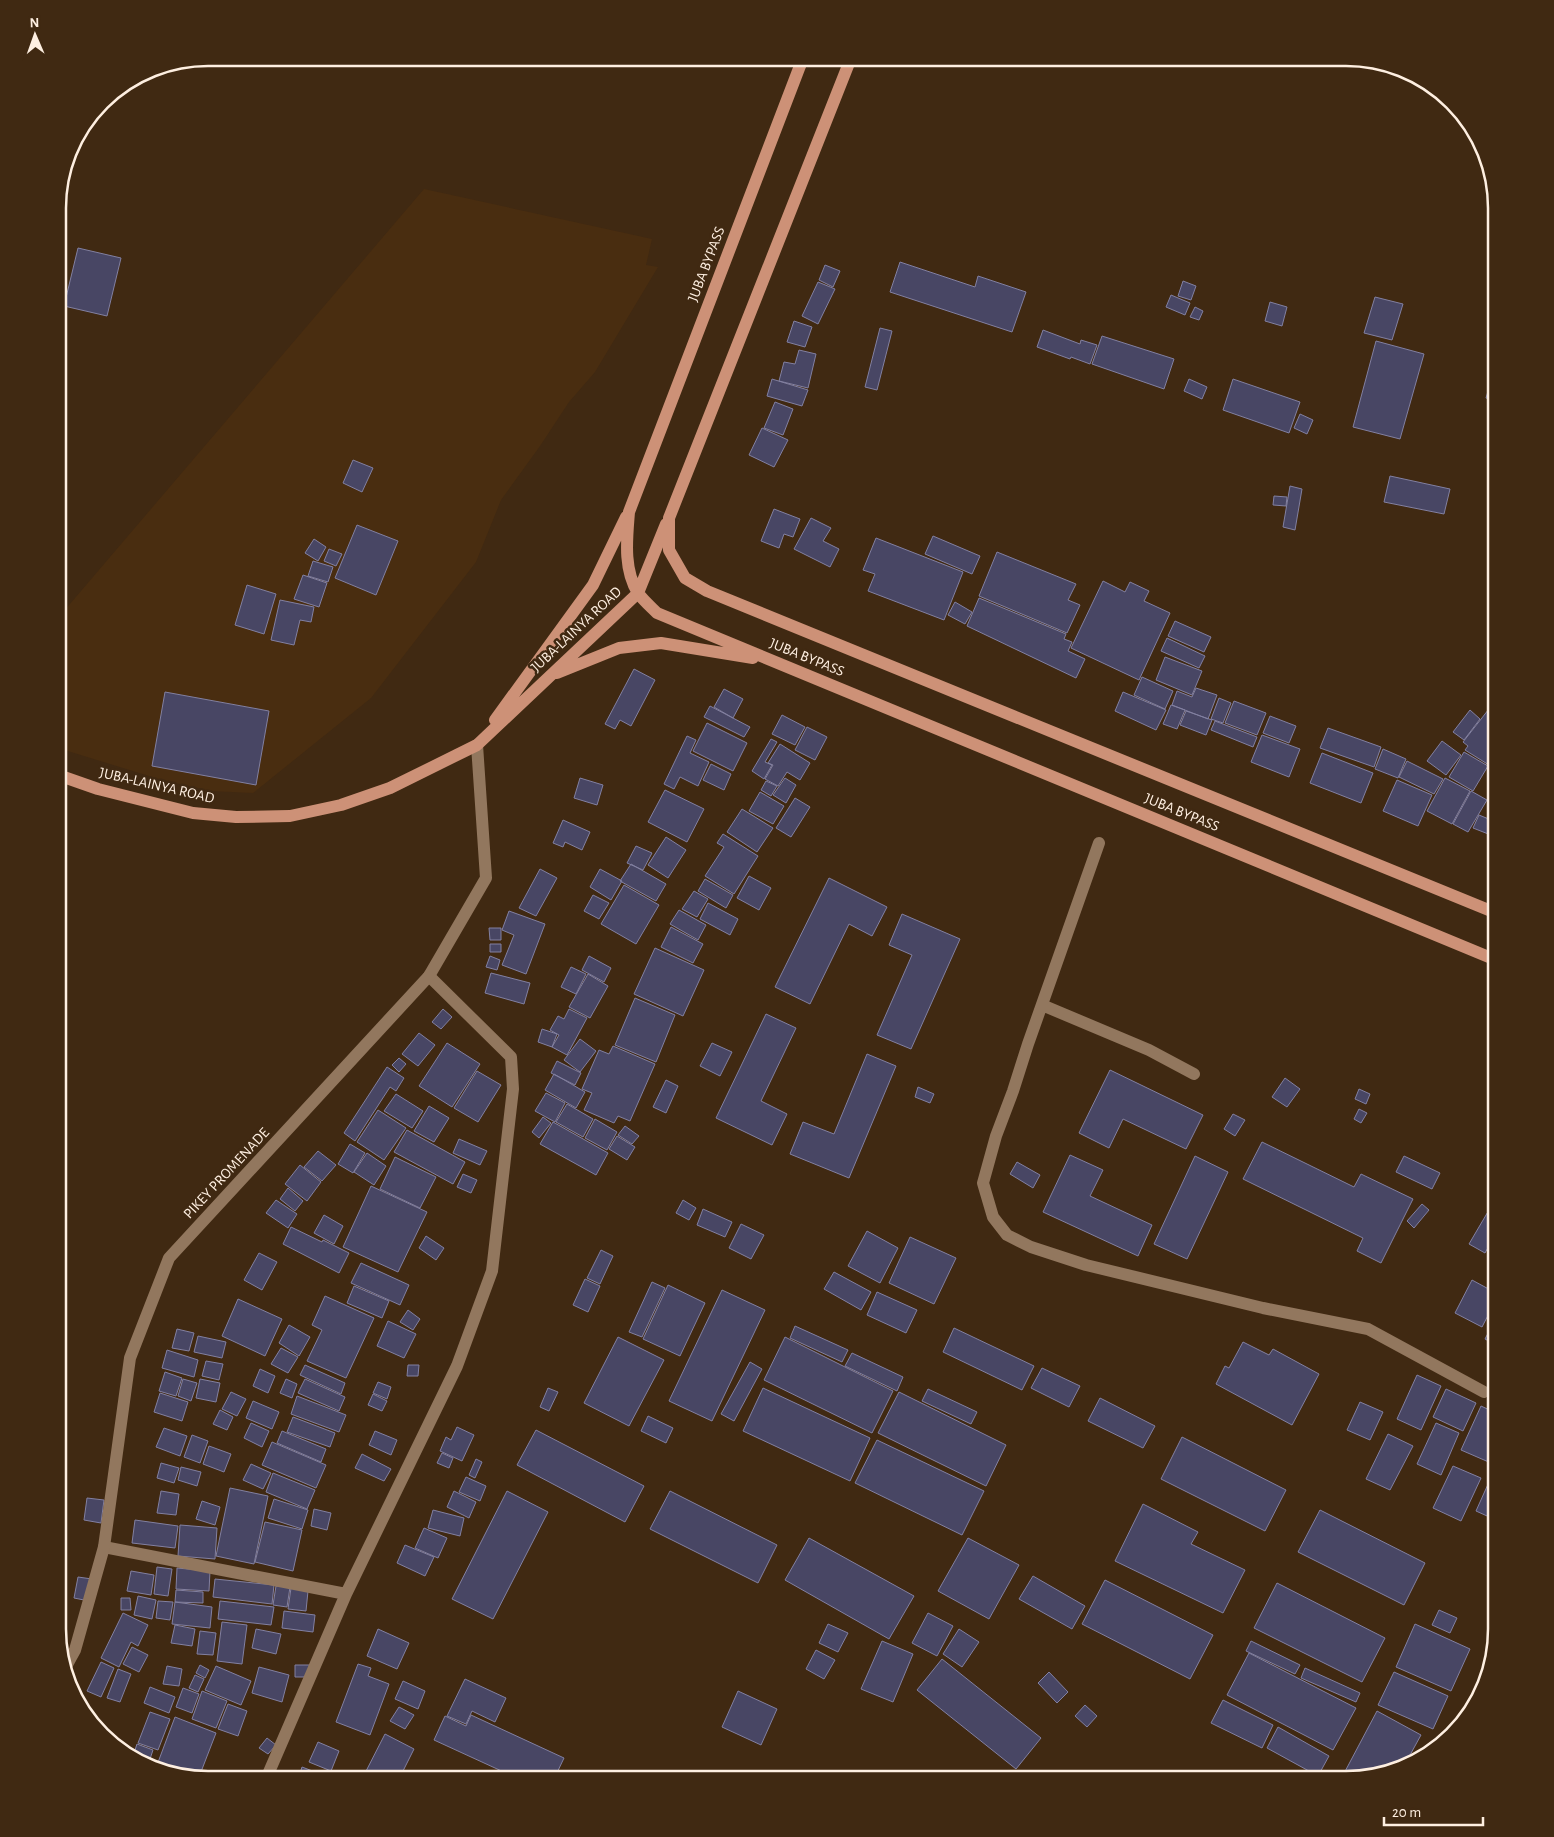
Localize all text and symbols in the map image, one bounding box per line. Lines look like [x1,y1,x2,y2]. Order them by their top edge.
north arrow [10,10,60,60]
text: N [29,16,40,30]
street label: JUBA BYPASS [685,225,728,304]
street label: JUBA-LAINYA ROAD [528,584,625,675]
street label: JUBA BYPASS [767,636,846,679]
street label: JUBA-LAINYA ROAD [98,765,216,806]
street label: JUBA BYPASS [1142,791,1221,834]
street label: PIKEY PROMENADE [181,1125,272,1222]
scale bar [1384,1794,1483,1826]
text: 20 m [1392,1805,1421,1820]

